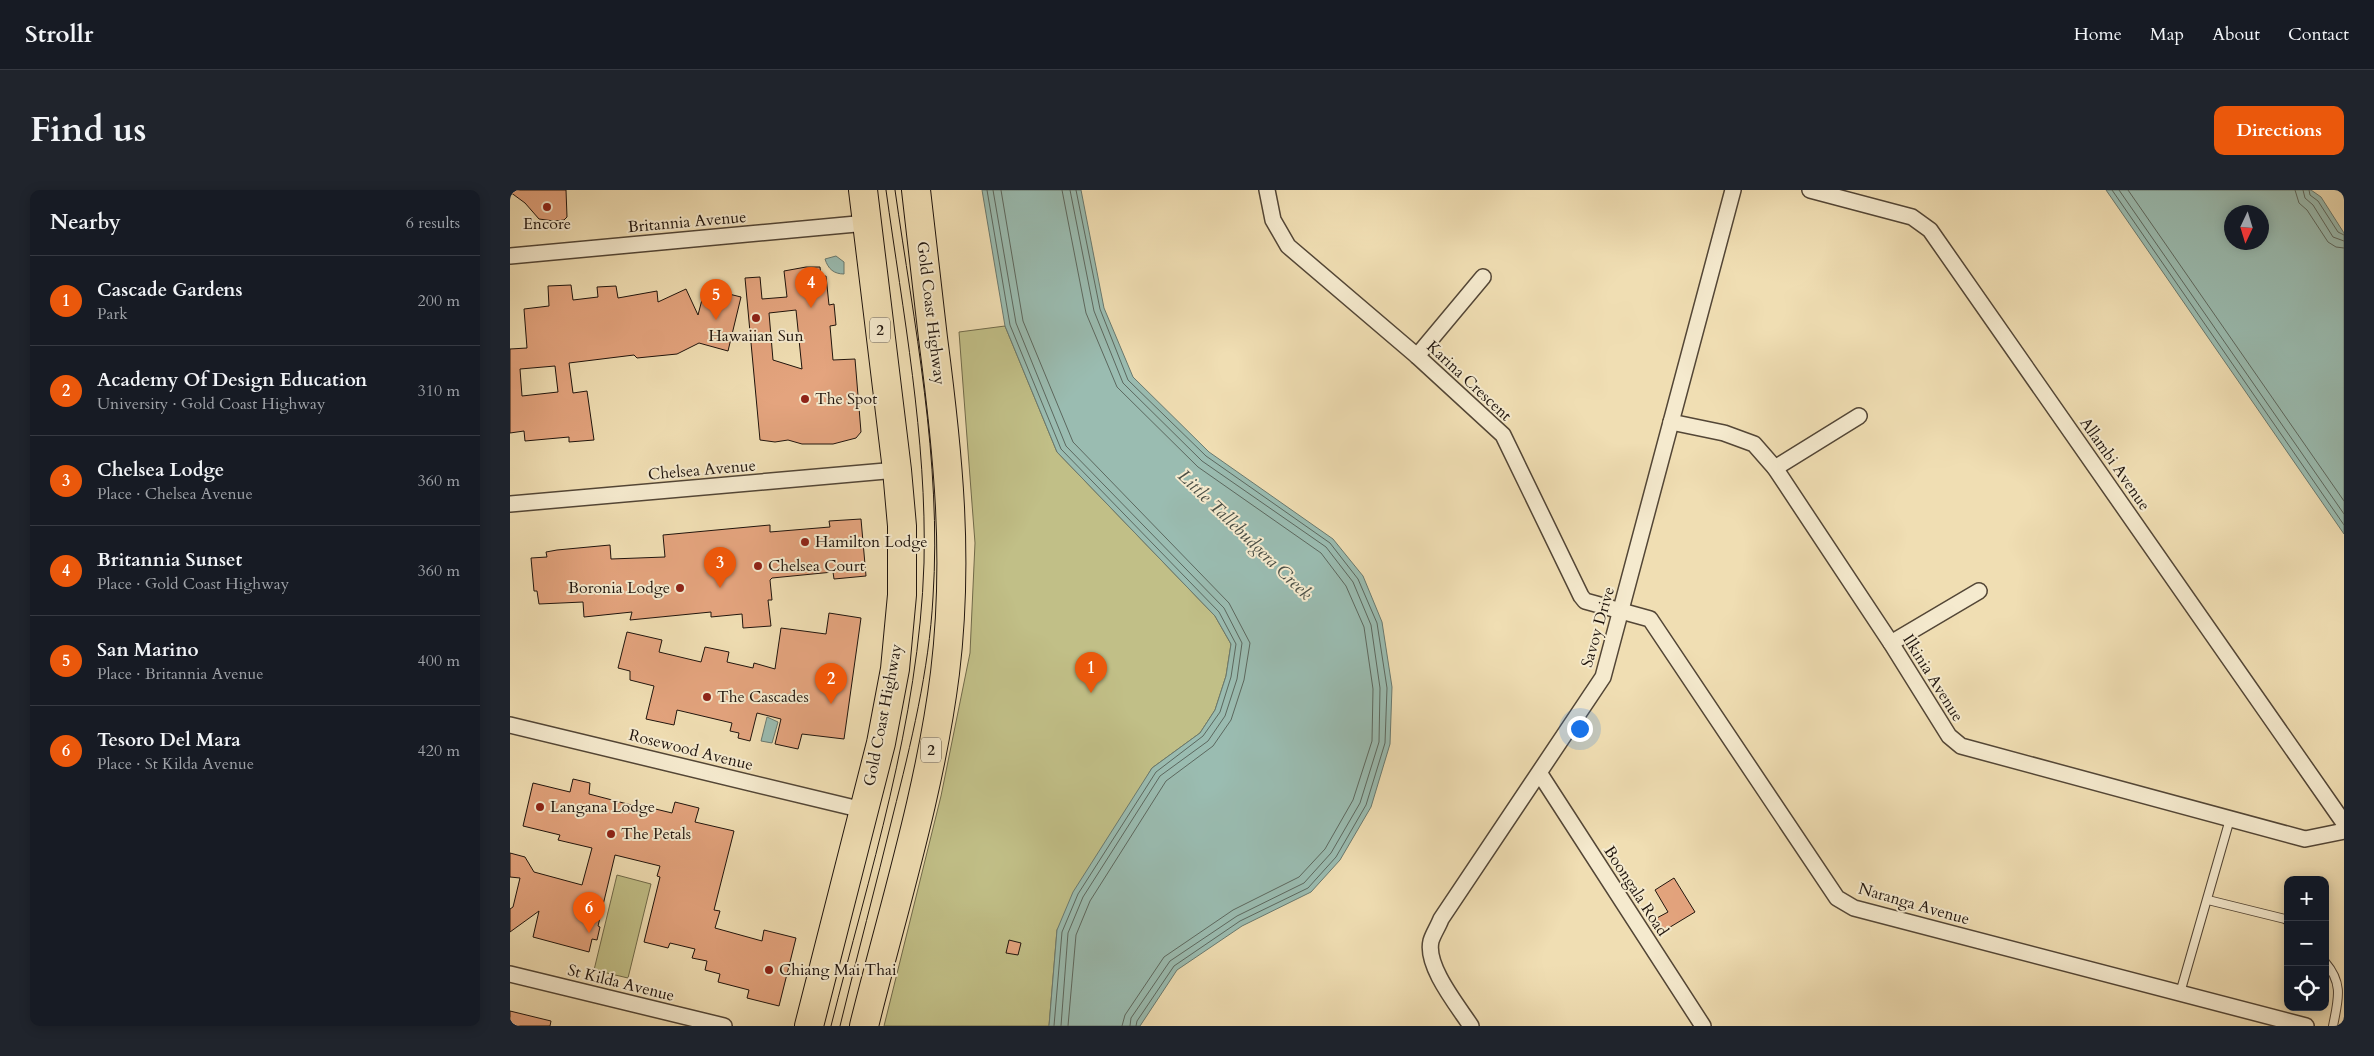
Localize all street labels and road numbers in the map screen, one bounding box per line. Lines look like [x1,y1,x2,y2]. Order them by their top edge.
street label: Britannia Avenue [627,206,747,238]
street label: Gold Coast Highway [911,240,951,387]
road number: 2 [870,318,890,342]
street label: Karina Crescent [1422,336,1516,426]
street label: Allambi Avenue [2075,413,2155,515]
street label: Chelsea Avenue [647,454,757,486]
street label: Savoy Drive [1576,584,1620,670]
street label: Ilkinia Avenue [1897,630,1969,726]
street label: Gold Coast Highway [858,641,908,788]
street label: Rosewood Avenue [627,724,755,776]
road number: 2 [921,738,941,762]
street label: Boongala Road [1599,842,1674,941]
street label: Naranga Avenue [1856,878,1972,930]
street label: St Kilda Avenue [565,959,677,1007]

